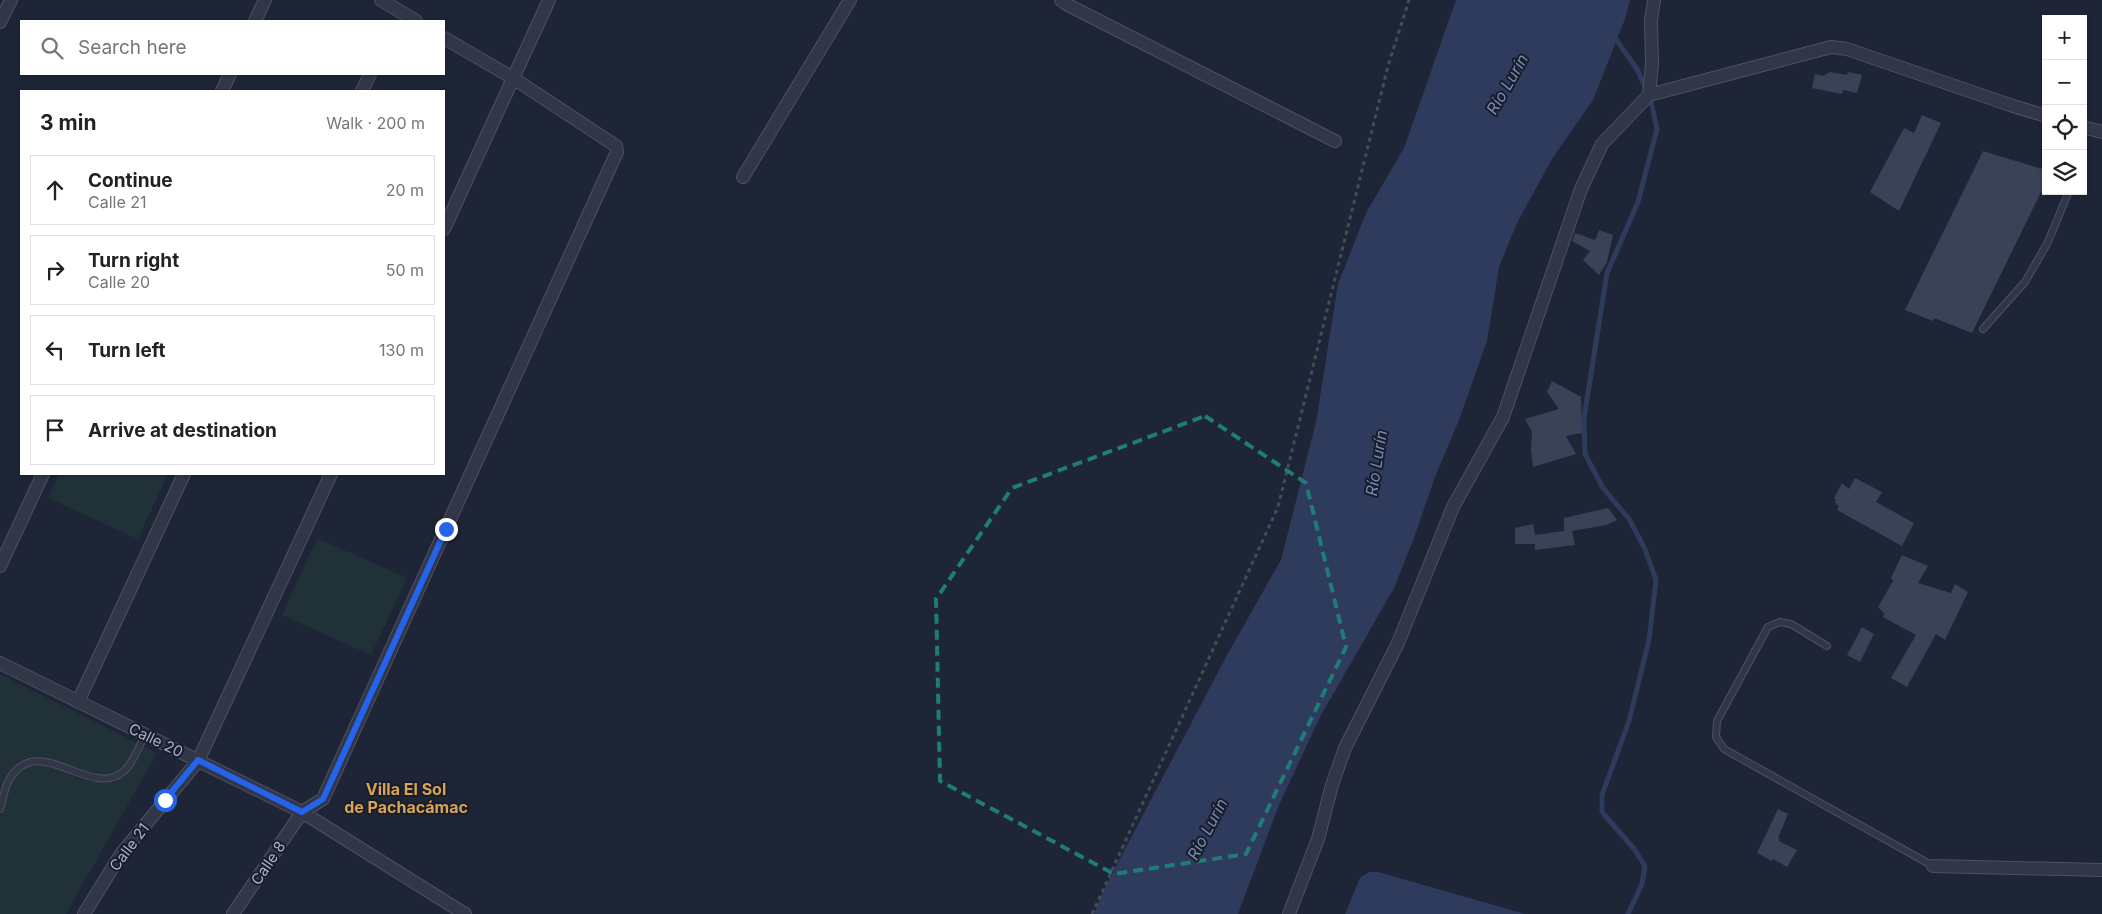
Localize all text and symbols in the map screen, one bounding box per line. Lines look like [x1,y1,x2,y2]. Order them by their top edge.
map controls [2042,15,2087,195]
button: + [2042,15,2087,60]
search box [20,20,445,75]
icon: search [38,34,66,62]
text: Search here [78,36,187,59]
water label: Río Lurín [1482,50,1532,118]
button: − [2042,60,2087,105]
button: locate [2042,105,2087,150]
text: 3 min [40,110,96,135]
text: Walk · 200 m [326,113,425,133]
button: layers [2042,150,2087,195]
text: Continue [88,169,173,192]
icon: ahead [41,176,69,204]
text: 20 m [386,180,424,200]
text: Calle 21 [88,192,147,212]
text: Turn right [88,249,179,272]
icon: right [41,256,69,284]
text: 50 m [386,260,424,280]
text: Calle 20 [88,272,150,292]
icon: left [41,336,69,364]
text: Turn left [88,339,166,362]
text: 130 m [379,340,424,360]
icon: arrive [41,416,69,444]
text: Arrive at destination [88,419,277,442]
water label: Río Lurín [1361,429,1391,497]
route end [435,518,458,541]
street label: Calle 20 [126,719,186,761]
district label: Villa El Sol de Pachacámac [344,779,468,817]
route start [154,789,177,812]
water label: Río Lurín [1183,795,1231,863]
street label: Calle 21 [105,819,153,875]
street label: Calle 8 [246,837,290,889]

